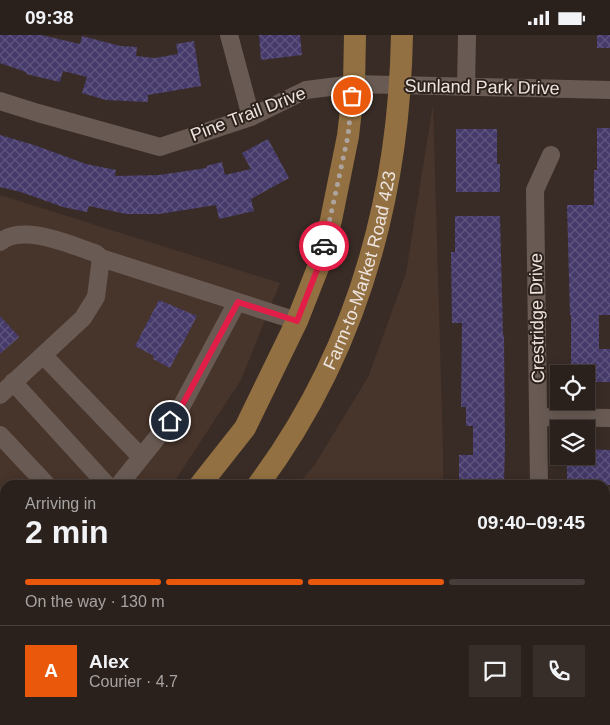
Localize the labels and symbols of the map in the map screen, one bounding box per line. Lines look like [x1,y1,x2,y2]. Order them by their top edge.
pin [331,75,373,117]
street label: Sunland Park Drive [404,76,560,98]
street label: Pine Trail Drive [187,83,309,145]
street label: Farm-to-Market Road 423 [319,169,400,373]
courier [299,221,349,271]
street label: Crestridge Drive [526,253,548,383]
pin [149,400,191,442]

